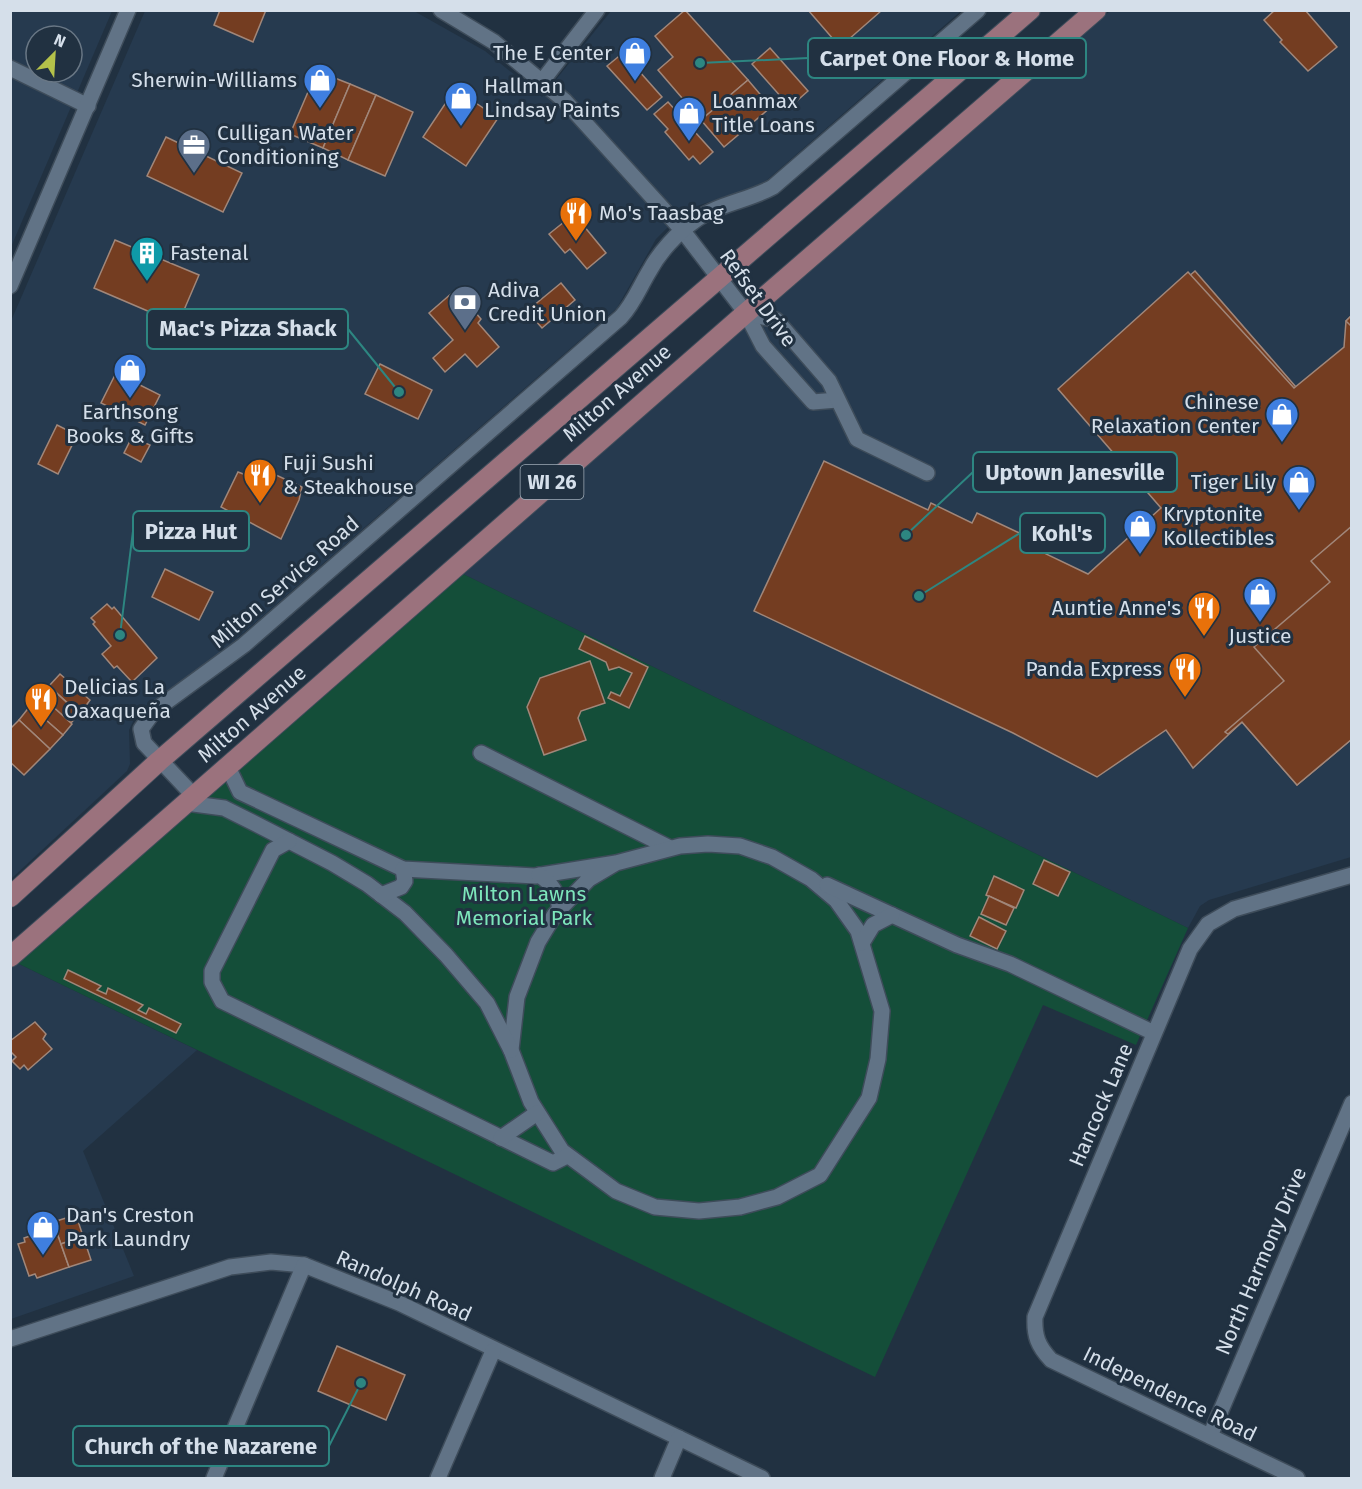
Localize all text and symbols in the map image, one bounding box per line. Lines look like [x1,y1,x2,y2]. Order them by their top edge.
north arrow [24,24,84,84]
text: N [51,30,69,52]
shop icon: The E Center [617,35,653,82]
callout: Carpet One Floor & Home [808,38,1086,78]
place label: The E Center [493,40,612,66]
text: Carpet One Floor & Home [820,45,1074,72]
shop icon: Sherwin-Williams [302,62,338,109]
place label: Sherwin-Williams [131,67,297,93]
place label: Hallman Lindsay Paints [484,73,620,123]
shop icon: Hallman Lindsay Paints [443,80,479,127]
place label: Loanmax Title Loans [712,88,815,138]
shop icon: Loanmax Title Loans [671,95,707,142]
place label: Culligan Water Conditioning [217,120,354,170]
office icon: Culligan Water Conditioning [176,127,212,174]
restaurant icon: Mo's Taasbag [558,195,594,242]
place label: Mo's Taasbag [599,200,724,226]
building icon: Fastenal [129,235,165,282]
place label: Fastenal [170,240,248,266]
street label: Refset Drive [714,244,802,352]
place label: Adiva Credit Union [488,277,607,327]
bank icon: Adiva Credit Union [447,284,483,331]
callout: Mac's Pizza Shack [147,309,348,349]
text: Mac's Pizza Shack [159,315,337,342]
street label: Milton Avenue [557,339,677,447]
shop icon: Earthsong Books & Gifts [112,352,148,399]
place label: Chinese Relaxation Center [1091,389,1259,439]
shop icon: Chinese Relaxation Center [1264,396,1300,443]
place label: Earthsong Books & Gifts [66,399,194,449]
place label: Fuji Sushi & Steakhouse [283,450,414,500]
callout: Uptown Janesville [973,452,1177,492]
restaurant icon: Fuji Sushi & Steakhouse [242,457,278,504]
text: Uptown Janesville [985,459,1165,486]
shop icon: Tiger Lily [1281,464,1317,511]
road number: WI 26 [520,465,584,499]
place label: Tiger Lily [1191,469,1277,495]
place label: Kryptonite Kollectibles [1163,501,1274,551]
shop icon: Kryptonite Kollectibles [1122,508,1158,555]
street label: Milton Service Road [205,510,365,654]
callout: Pizza Hut [133,511,249,551]
callout: Kohl's [1020,513,1105,553]
text: Pizza Hut [145,518,238,545]
text: Kohl's [1032,520,1093,547]
shop icon: Justice [1242,576,1278,623]
restaurant icon: Auntie Anne's [1186,590,1222,637]
place label: Auntie Anne's [1052,595,1181,621]
place label: Justice [1229,623,1292,649]
restaurant icon: Panda Express [1167,651,1203,698]
place label: Panda Express [1025,656,1162,682]
street label: Milton Avenue [192,660,312,768]
place label: Delicias La Oaxaqueña [64,674,171,724]
restaurant icon: Delicias La Oaxaqueña [23,681,59,728]
park label: Milton Lawns Memorial Park [456,881,592,931]
street label: Hancock Lane [1063,1039,1139,1171]
street label: North Harmony Drive [1210,1163,1312,1359]
place label: Dan's Creston Park Laundry [66,1202,195,1252]
shop icon: Dan's Creston Park Laundry [25,1209,61,1256]
street label: Randolph Road [332,1244,476,1328]
street label: Independence Road [1079,1341,1261,1447]
callout: Church of the Nazarene [73,1426,329,1466]
text: Church of the Nazarene [85,1433,317,1460]

